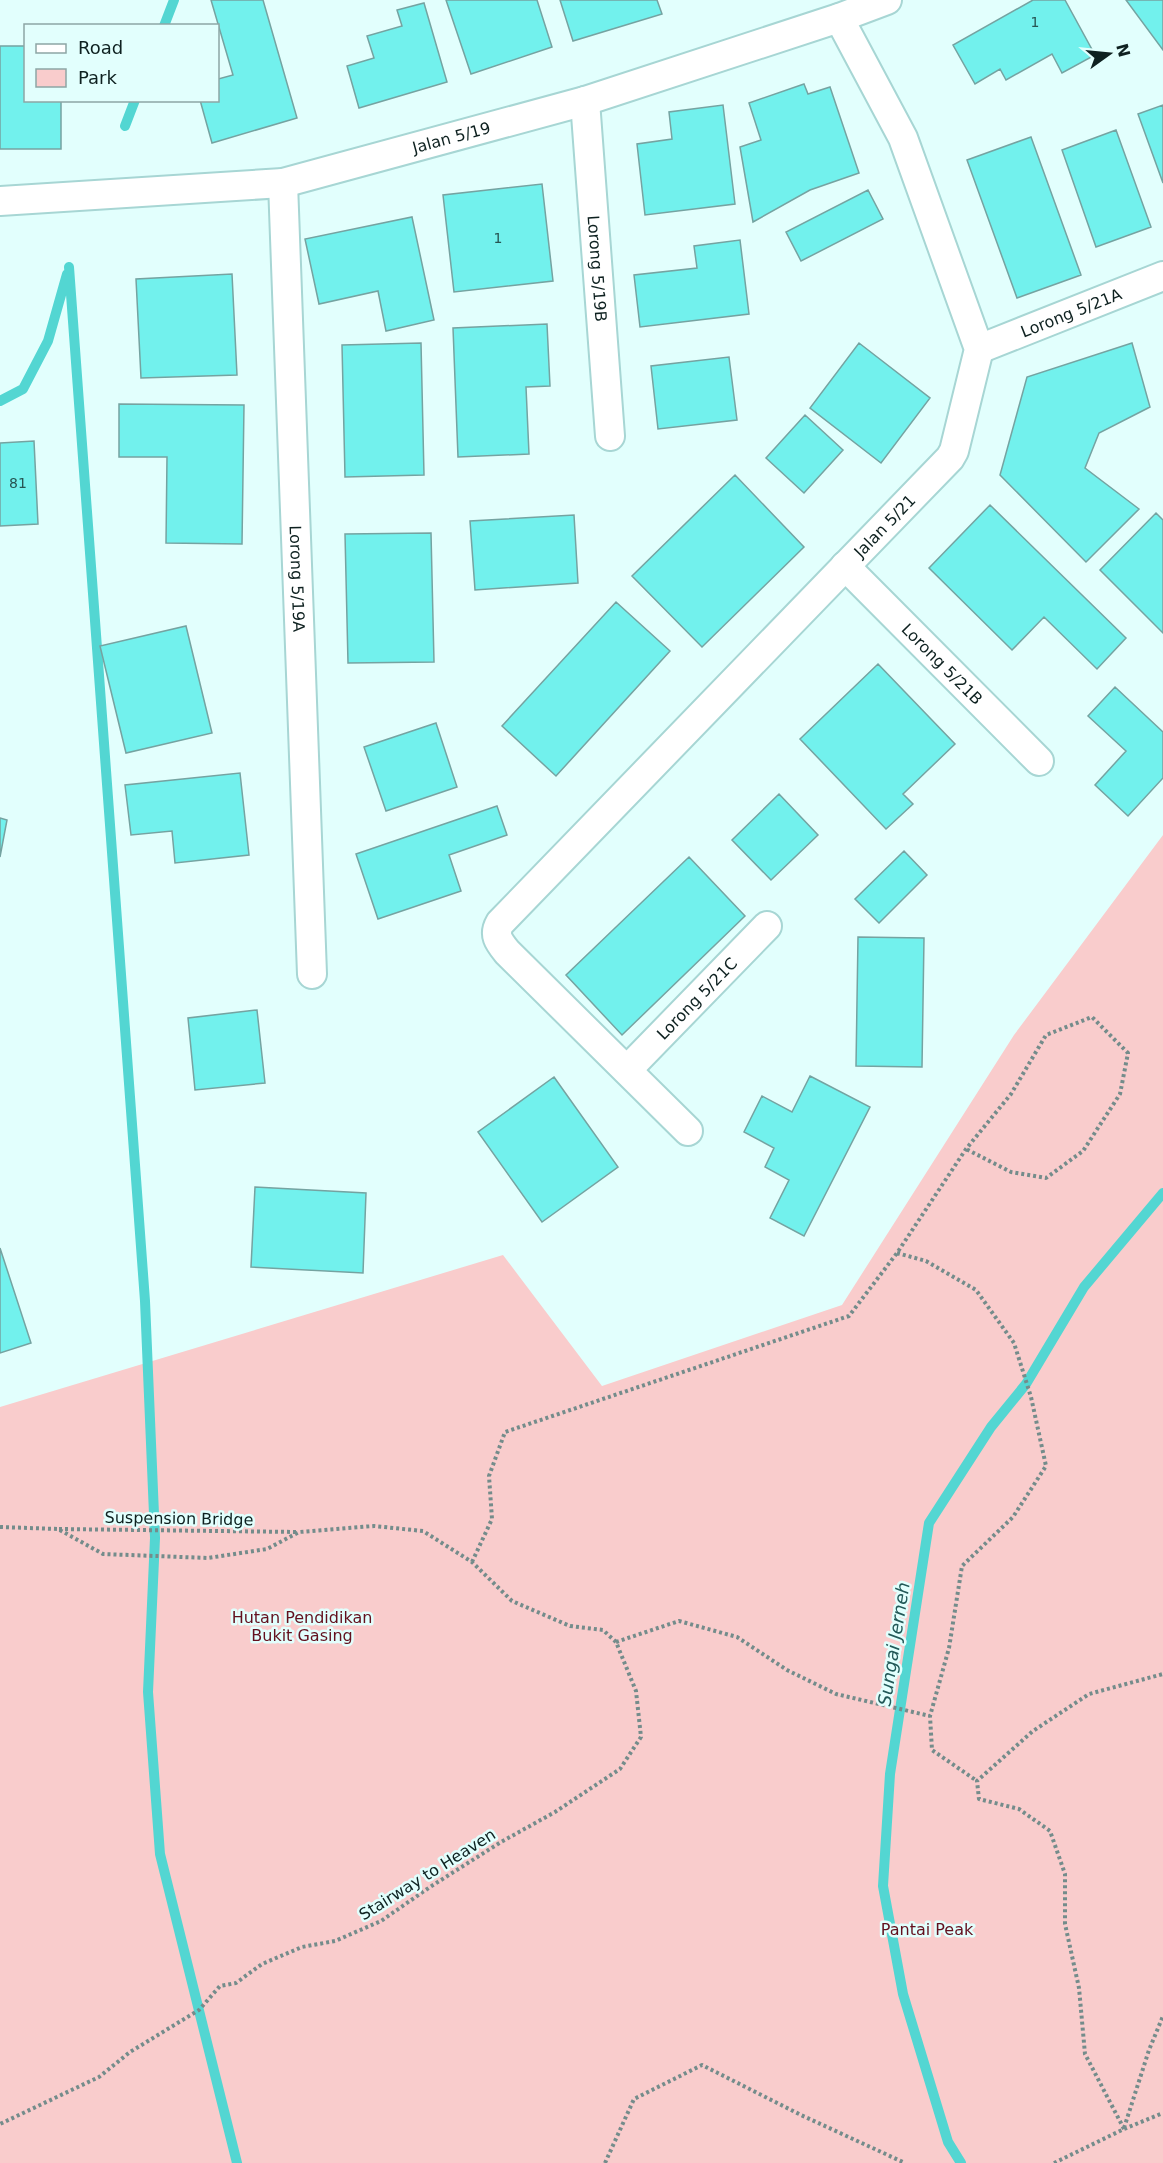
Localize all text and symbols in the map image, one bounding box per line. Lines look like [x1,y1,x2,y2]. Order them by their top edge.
house number: 1 [1031,14,1039,30]
legend [24,24,219,102]
north arrow [1079,24,1139,84]
text: Road [78,37,123,58]
text: N [1112,41,1134,59]
text: Park [78,67,117,88]
street label: Jalan 5/19 [409,118,493,158]
street label: Lorong 5/19B [584,215,610,323]
house number: 1 [494,230,502,246]
street label: Lorong 5/21A [1018,284,1124,341]
house number: 81 [9,475,27,491]
street label: Jalan 5/21 [850,491,920,562]
street label: Lorong 5/19A [286,525,308,632]
street label: Lorong 5/21B [898,620,986,709]
street label: Lorong 5/21C [653,954,741,1044]
street label: Suspension Bridge [104,1508,254,1529]
water label: Sungai Jerneh [873,1580,914,1707]
park label: Hutan Pendidikan Bukit Gasing [232,1608,372,1645]
street label: Stairway to Heaven [356,1825,499,1924]
park label: Pantai Peak [881,1920,974,1939]

